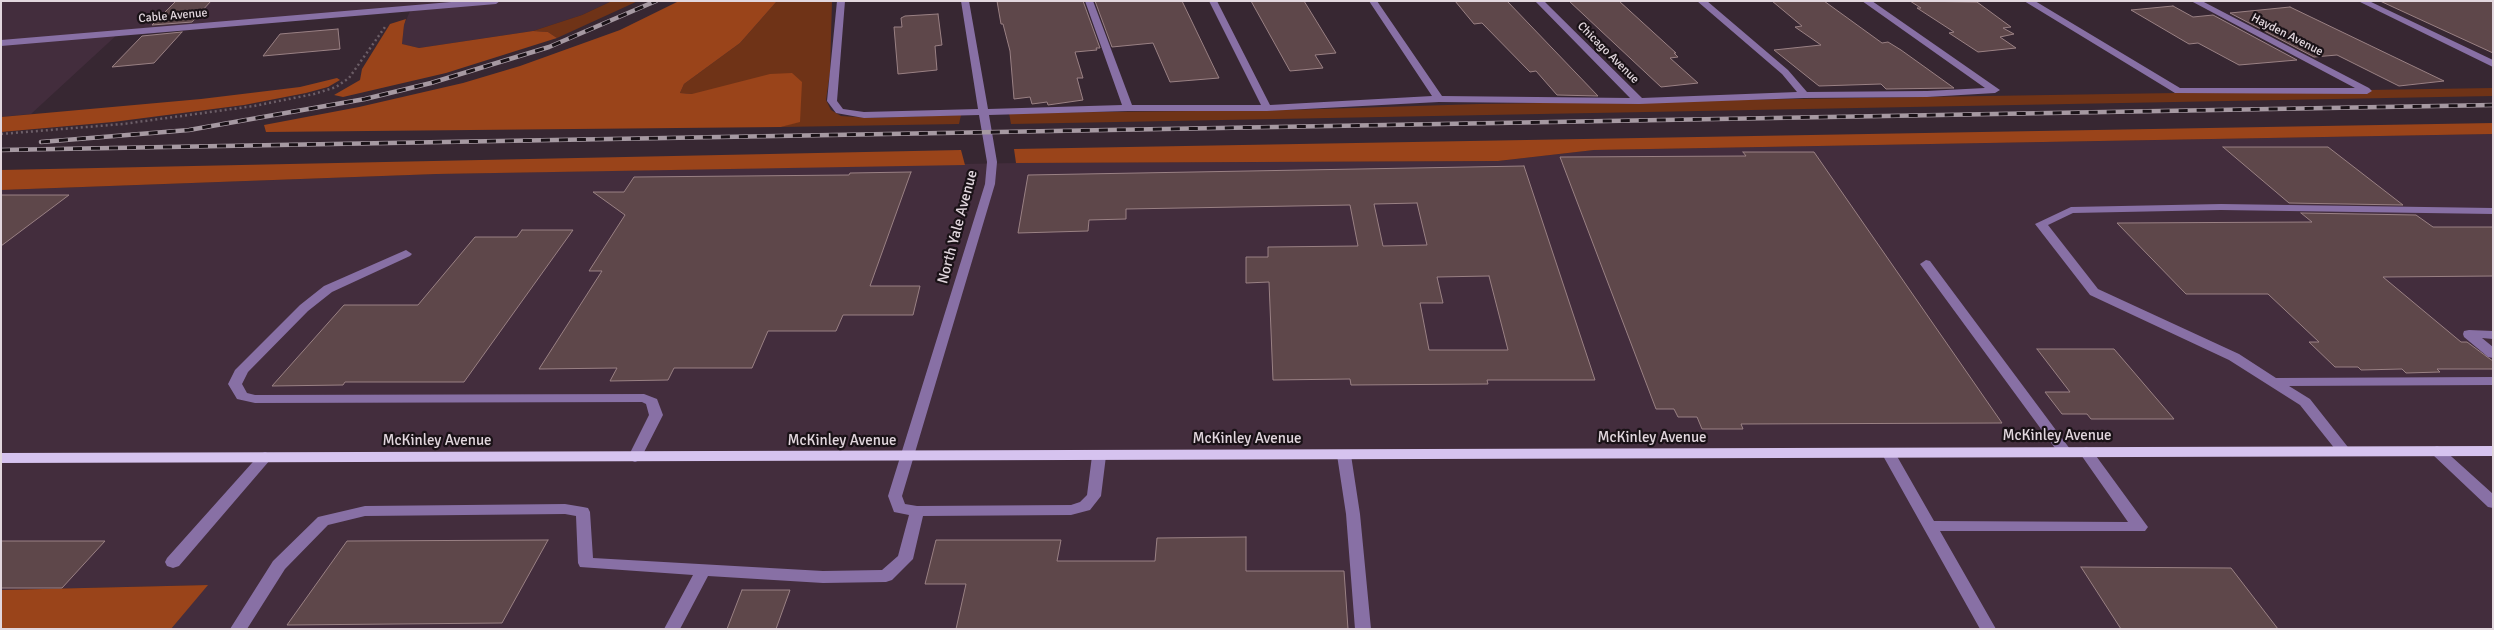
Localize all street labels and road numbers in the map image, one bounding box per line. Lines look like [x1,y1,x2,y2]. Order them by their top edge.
street label: Cable Avenue [138,6,208,26]
street label: Hayden Avenue [2249,11,2325,59]
street label: Chicago Avenue [1574,19,1642,87]
street label: North Yale Avenue [934,168,982,286]
street label: McKinley Avenue [2002,427,2112,445]
street label: McKinley Avenue [1597,429,1707,447]
street label: McKinley Avenue [1192,430,1302,448]
street label: McKinley Avenue [382,432,492,450]
street label: McKinley Avenue [787,432,897,450]

